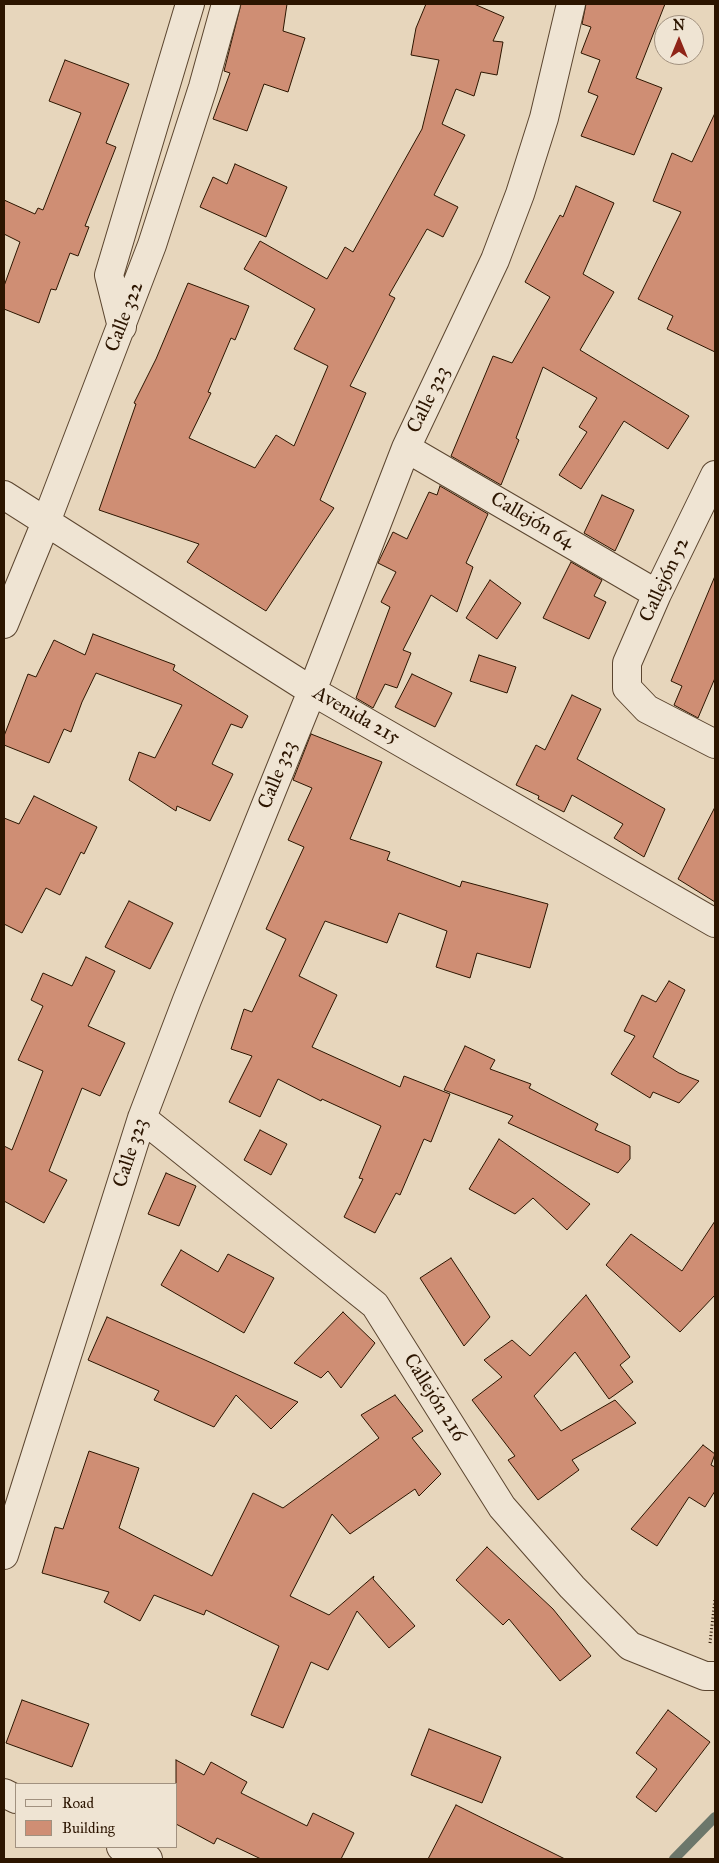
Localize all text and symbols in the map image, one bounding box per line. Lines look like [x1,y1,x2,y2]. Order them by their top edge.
north arrow [654,15,704,65]
text: N [673,17,685,34]
street label: Calle 322 [101,279,149,355]
street label: Calle 323 [403,363,455,437]
street label: Callejón 64 [486,487,578,555]
street label: Callejón 52 [635,534,695,626]
street label: Avenida 215 [308,682,404,750]
street label: Calle 323 [254,737,302,813]
street label: Calle 323 [109,1115,153,1191]
street label: Callejón 216 [397,1350,471,1446]
legend [15,1783,178,1848]
text: Road [62,1794,94,1812]
text: Building [62,1819,115,1837]

